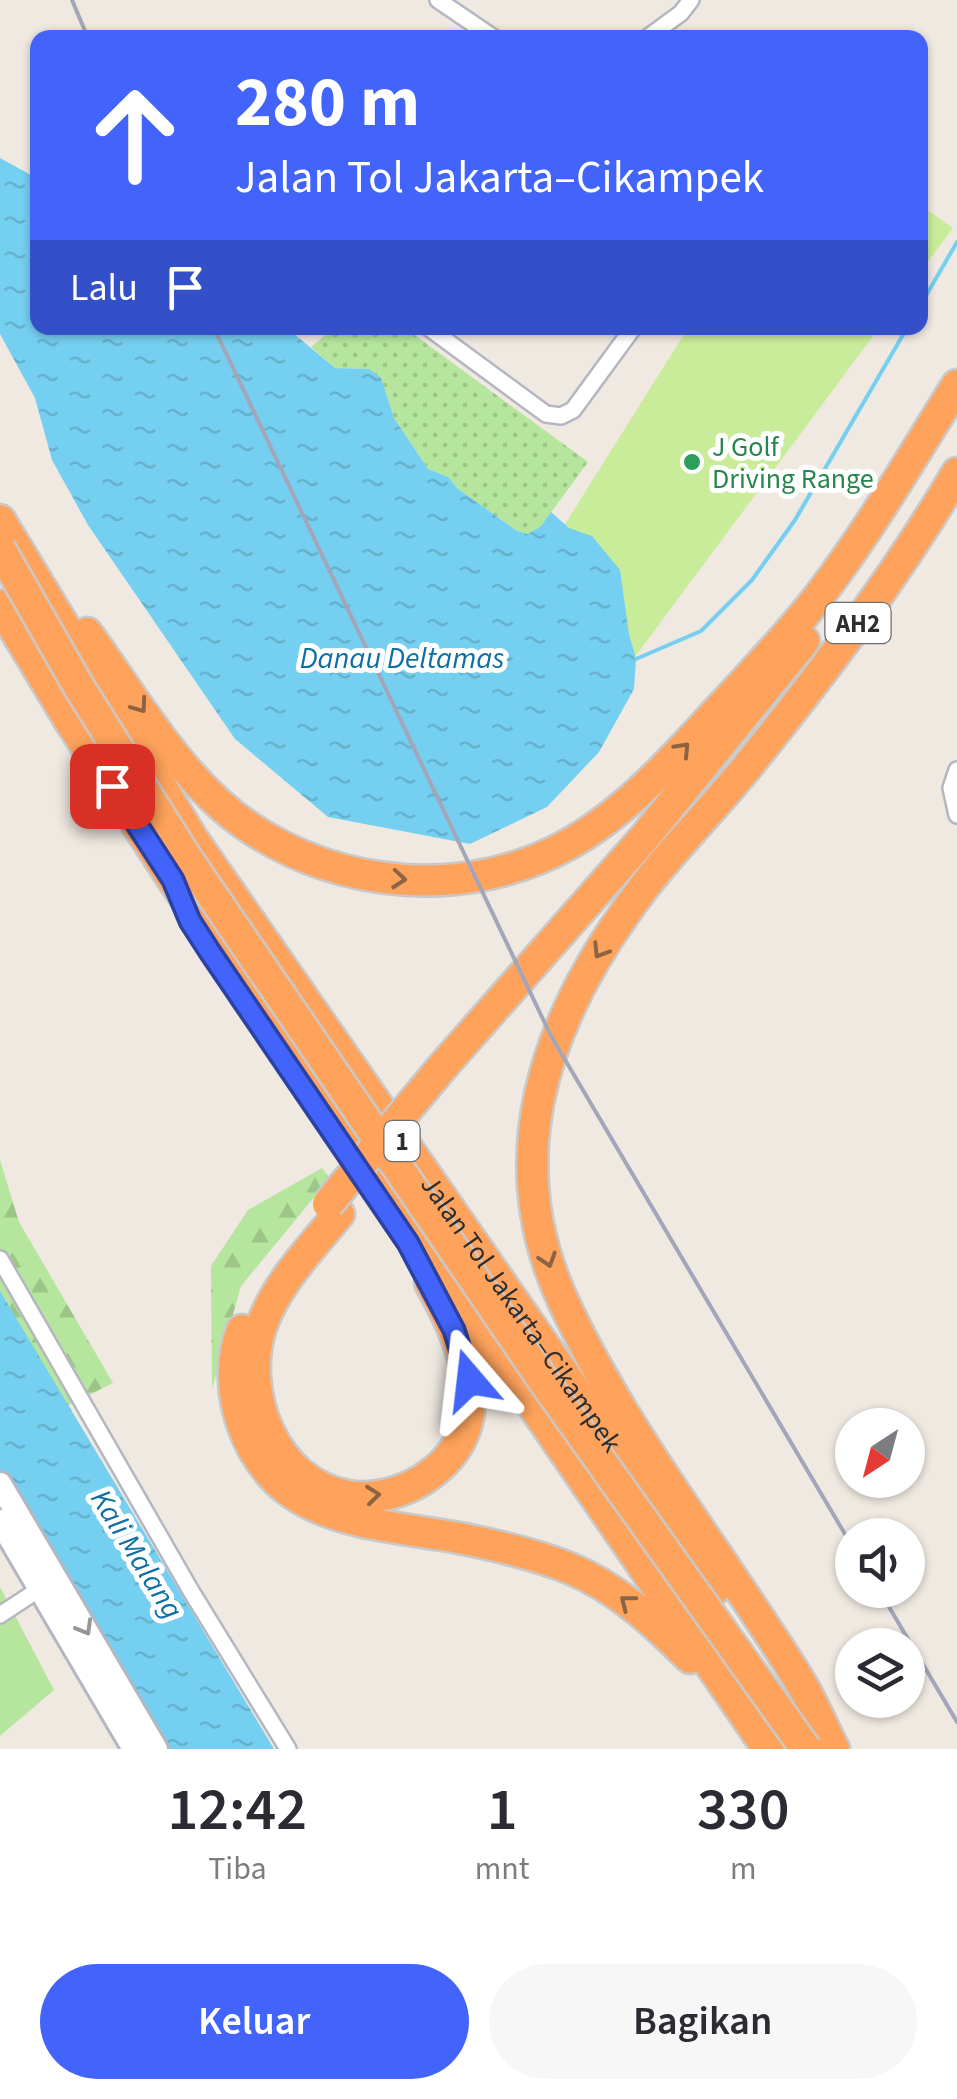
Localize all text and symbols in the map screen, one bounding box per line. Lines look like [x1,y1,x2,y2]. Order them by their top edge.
text: 280 m [235,53,420,153]
icon: ahead [70,70,200,200]
text: Jalan Tol Jakarta–Cikampek [235,146,764,210]
icon: arrive [158,260,213,315]
text: Lalu [70,261,138,315]
place label: J Golf Driving Range [712,427,874,499]
marker: J Golf Driving Range [681,451,703,473]
road number: AH2 [826,603,890,643]
water label: Danau Deltamas [300,637,504,680]
one-way arrow [128,695,146,713]
one-way arrow [671,742,689,761]
pin [70,744,155,829]
icon: arrive [85,759,140,814]
one-way arrow [391,868,407,890]
one-way arrow [594,940,613,958]
road number: 1 [384,1121,420,1161]
street label: Jalan Tol Jakarta–Cikampek [411,1167,632,1461]
one-way arrow [536,1250,557,1267]
position arrow [418,1328,522,1432]
north arrow [835,1408,925,1498]
map controls [835,1408,925,1718]
water label: Kali Malang [80,1481,193,1627]
one-way arrow [366,1485,382,1507]
button: sound [835,1518,925,1608]
one-way arrow [620,1596,638,1614]
one-way arrow [73,1617,92,1635]
button: layers [835,1628,925,1718]
text: 12:42 [168,1768,307,1853]
text: 1 [487,1768,518,1853]
text: 330 [697,1768,789,1853]
text: Tiba [208,1846,267,1892]
text: mnt [475,1846,530,1892]
text: m [730,1846,757,1892]
button: Keluar [40,1964,469,2079]
button: Bagikan [489,1964,917,2079]

